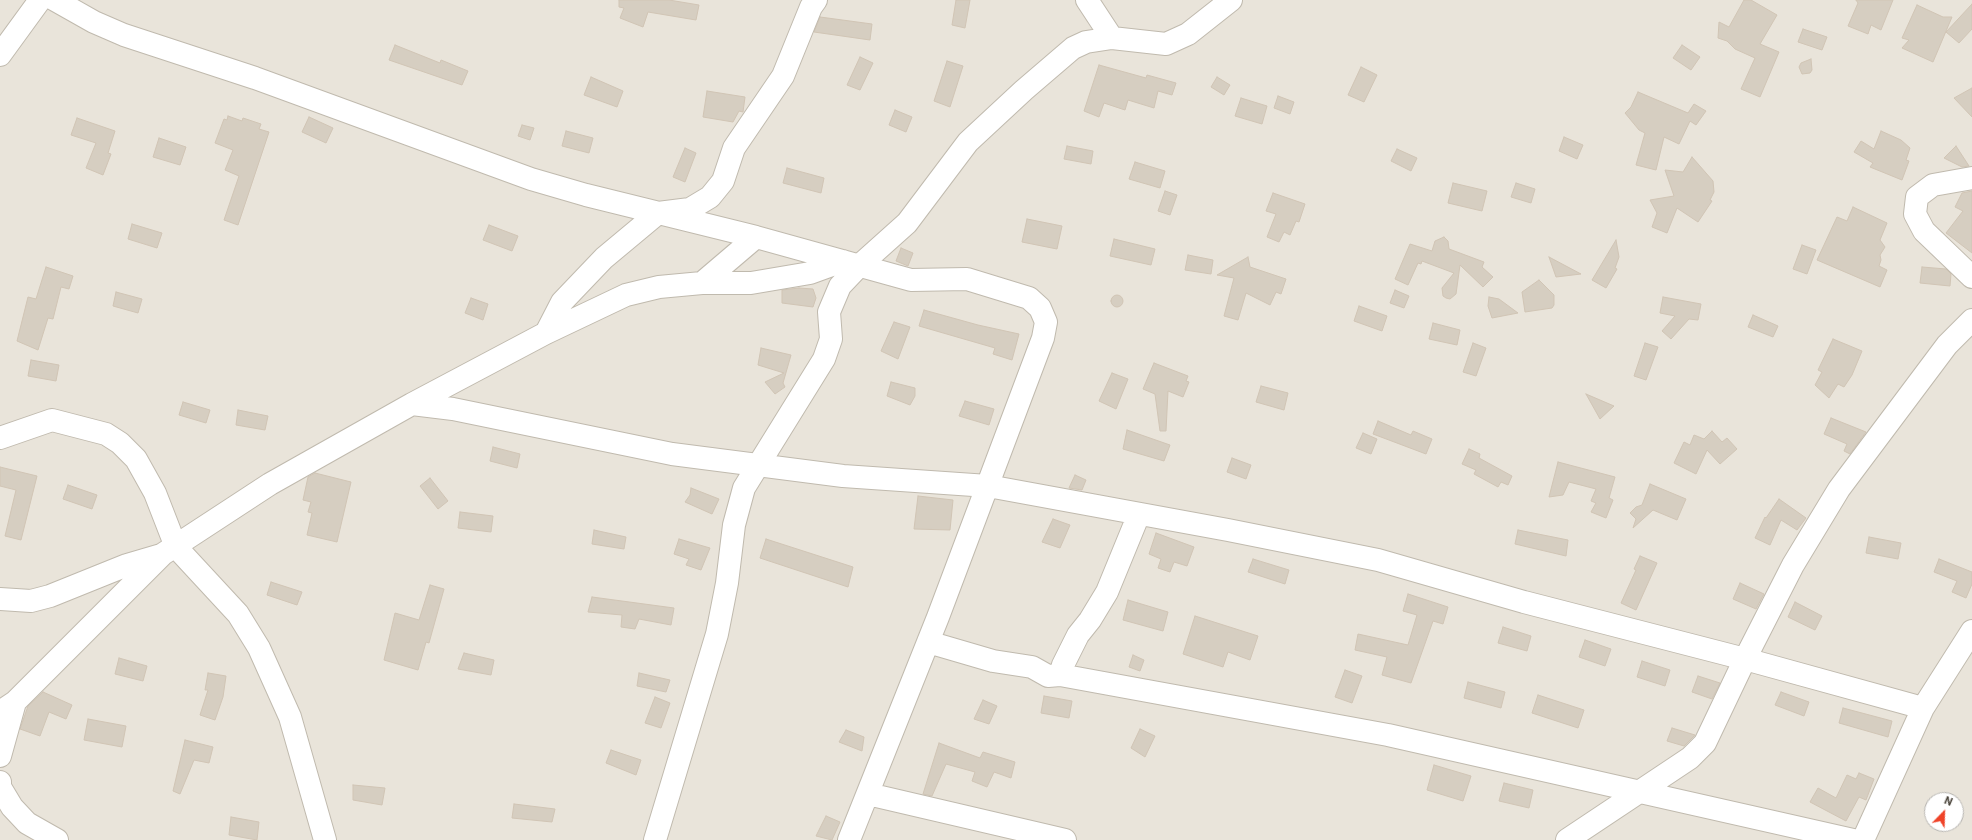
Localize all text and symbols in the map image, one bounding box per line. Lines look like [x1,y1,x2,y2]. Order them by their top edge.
north arrow [1924,792,1964,832]
text: N [1942,794,1955,809]

